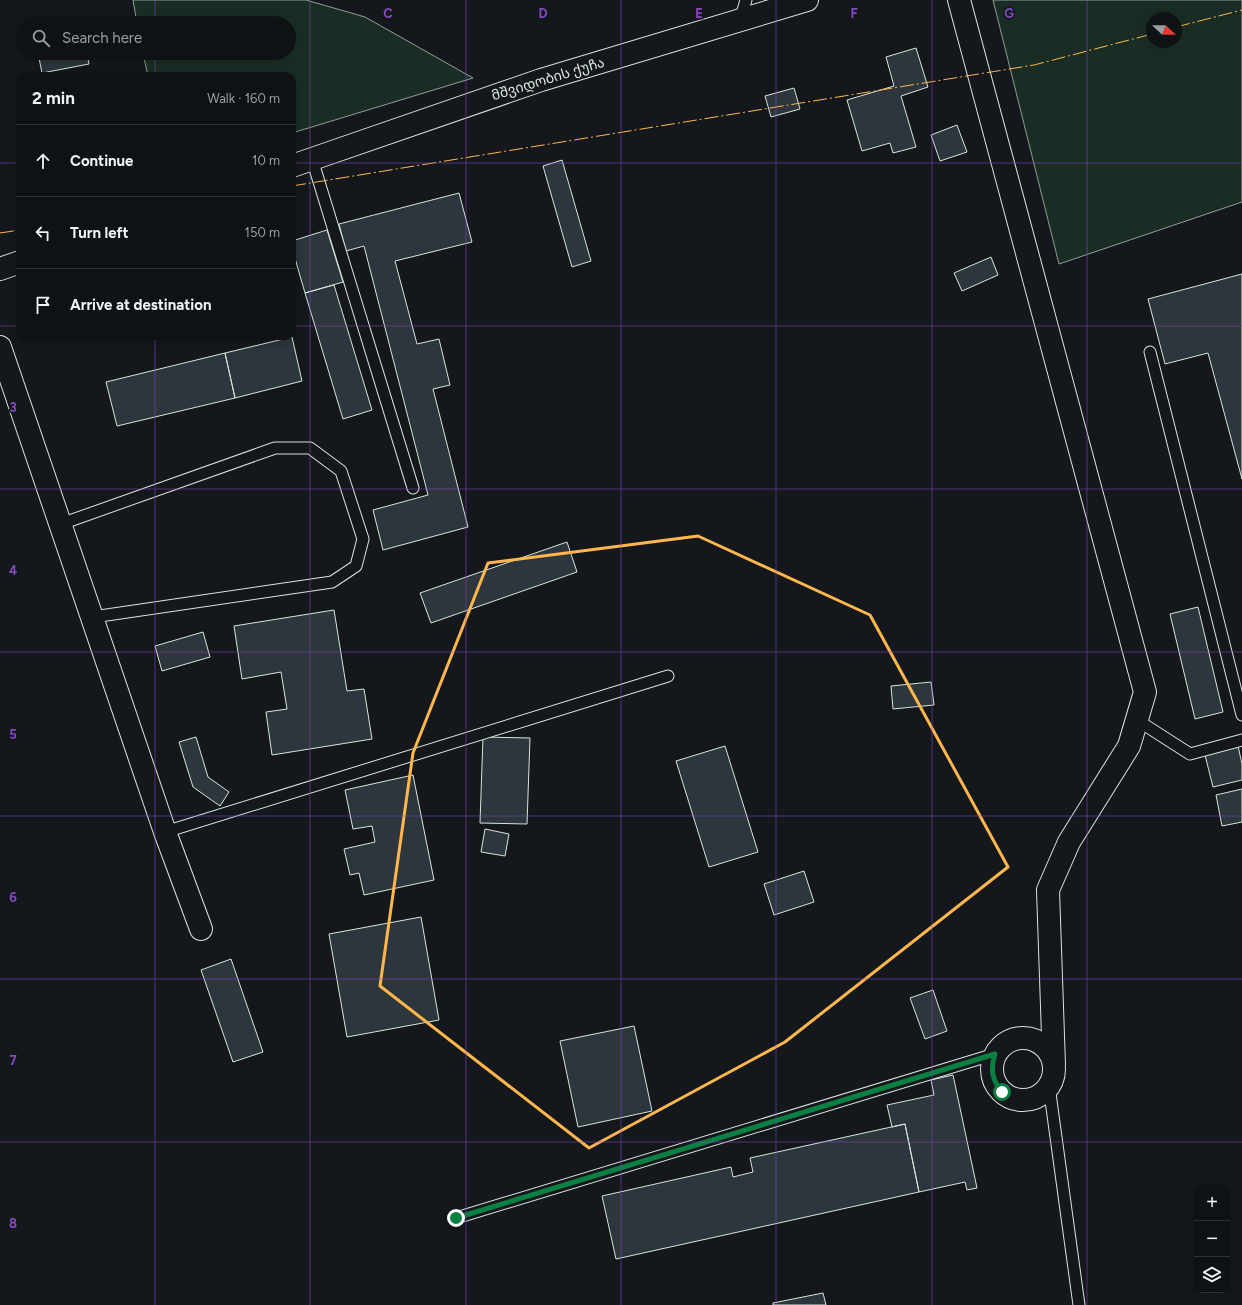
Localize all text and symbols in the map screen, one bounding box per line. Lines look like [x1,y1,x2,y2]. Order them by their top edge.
text: C [383,6,393,21]
text: D [538,6,548,21]
text: E [695,6,703,21]
text: F [850,6,858,21]
text: G [1004,6,1014,21]
north arrow [1146,12,1182,48]
search box [16,16,296,60]
icon: search [30,27,52,49]
text: Search here [62,29,142,47]
street label: მშვიდობის ქუჩა [489,54,607,104]
text: 2 min [32,88,75,108]
text: Walk · 160 m [207,91,280,106]
icon: ahead [32,150,54,172]
text: Continue [70,152,133,170]
text: 10 m [252,153,280,168]
icon: left [32,222,54,244]
text: Turn left [70,224,128,242]
text: 150 m [245,225,280,240]
icon: arrive [32,294,54,316]
text: Arrive at destination [70,296,211,314]
text: 3 [9,400,17,415]
text: 4 [9,563,17,578]
text: 5 [9,727,17,742]
text: 6 [9,890,17,905]
text: 7 [9,1053,17,1068]
route start [993,1083,1011,1101]
map controls [1194,1185,1230,1293]
button: + [1194,1185,1230,1221]
route end [447,1209,465,1227]
text: 8 [9,1216,17,1231]
button: − [1194,1221,1230,1257]
button: layers [1194,1257,1230,1293]

